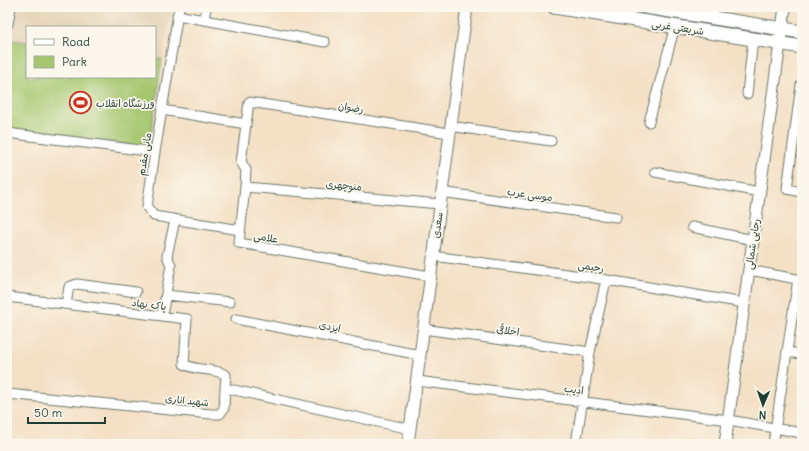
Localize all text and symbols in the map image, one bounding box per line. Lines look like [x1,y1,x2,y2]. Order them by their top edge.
street label: شریعتی غربی [651,17,705,39]
legend [26,26,156,78]
text: Road [62,34,90,49]
text: Park [62,54,87,69]
sports icon: ورزشگاه انقلاب [68,90,94,116]
place label: ورزشگاه انقلاب [96,97,155,110]
street label: رضوان [337,99,365,116]
street label: مانی مقدم [135,131,155,177]
street label: منوچهری [325,177,363,195]
street label: موسی عرب [506,185,554,205]
street label: سعدی [429,211,446,239]
street label: رجایی شمالی [742,218,764,271]
street label: علامی [253,229,279,247]
street label: رحیمی [577,258,605,276]
street label: پاک نهاد [131,296,167,313]
street label: ایزدی [318,318,342,335]
street label: اخلاقی [496,322,520,339]
street label: ادیب [563,382,584,397]
north arrow [743,385,783,425]
street label: شهید اناری [164,392,210,409]
scale bar [28,399,105,425]
text: 50 m [34,405,63,420]
text: N [759,408,767,422]

